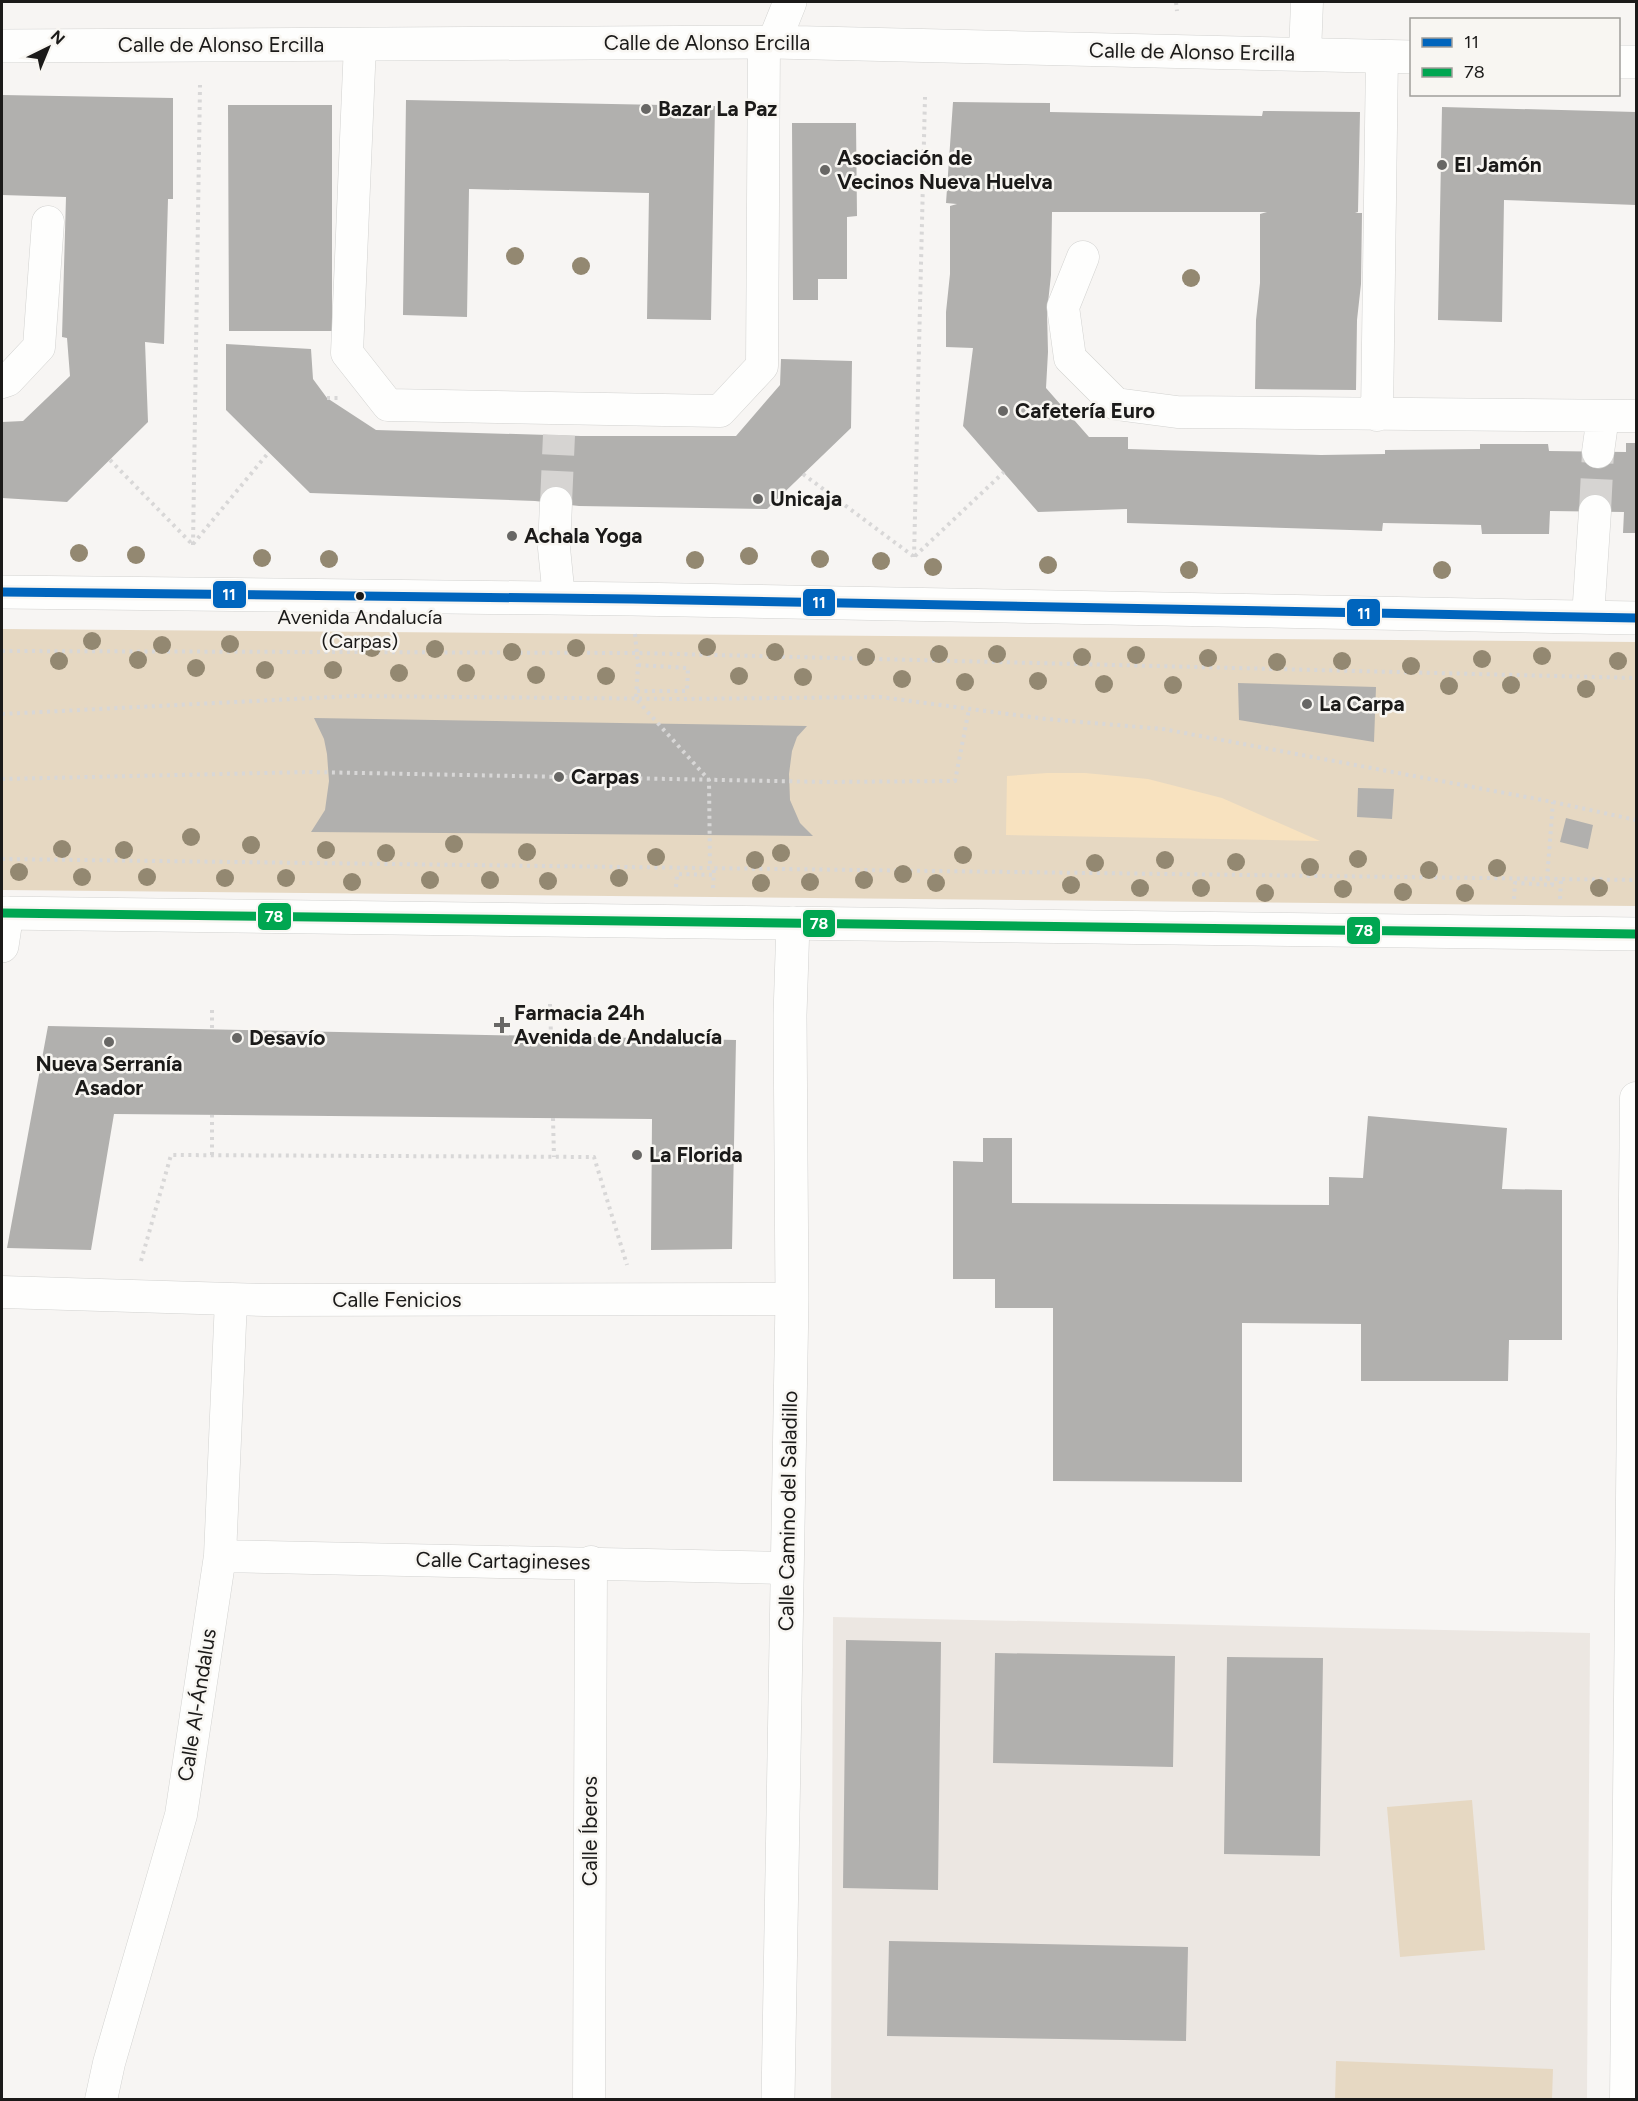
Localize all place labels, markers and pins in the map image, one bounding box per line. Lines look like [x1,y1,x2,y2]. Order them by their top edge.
place label: Bazar La Paz [658,96,777,121]
marker: Bazar La Paz [639,102,653,116]
place label: Asociación de Vecinos Nueva Huelva [837,145,1053,194]
place label: El Jamón [1454,152,1542,177]
marker: El Jamón [1435,158,1449,172]
marker: Asociación de Vecinos Nueva Huelva [818,163,832,177]
place label: Cafetería Euro [1015,398,1155,423]
marker: Cafetería Euro [996,404,1010,418]
place label: Unicaja [770,486,842,511]
marker: Unicaja [751,492,765,506]
place label: Achala Yoga [524,523,643,548]
marker: Achala Yoga [505,529,519,543]
marker: Avenida Andalucía (Carpas) [354,590,366,602]
place label: Avenida Andalucía (Carpas) [278,605,442,653]
place label: La Carpa [1319,691,1405,716]
marker: La Carpa [1300,697,1314,711]
place label: Carpas [571,764,639,789]
marker: Carpas [552,770,566,784]
place label: Farmacia 24h Avenida de Andalucía [514,1000,722,1049]
marker: Farmacia 24h Avenida de Andalucía [495,1018,509,1032]
place label: Desavío [249,1025,325,1050]
marker: Desavío [230,1031,244,1045]
marker: Nueva Serranía Asador [102,1035,116,1049]
place label: Nueva Serranía Asador [36,1051,182,1100]
place label: La Florida [649,1142,743,1167]
marker: La Florida [630,1148,644,1162]

